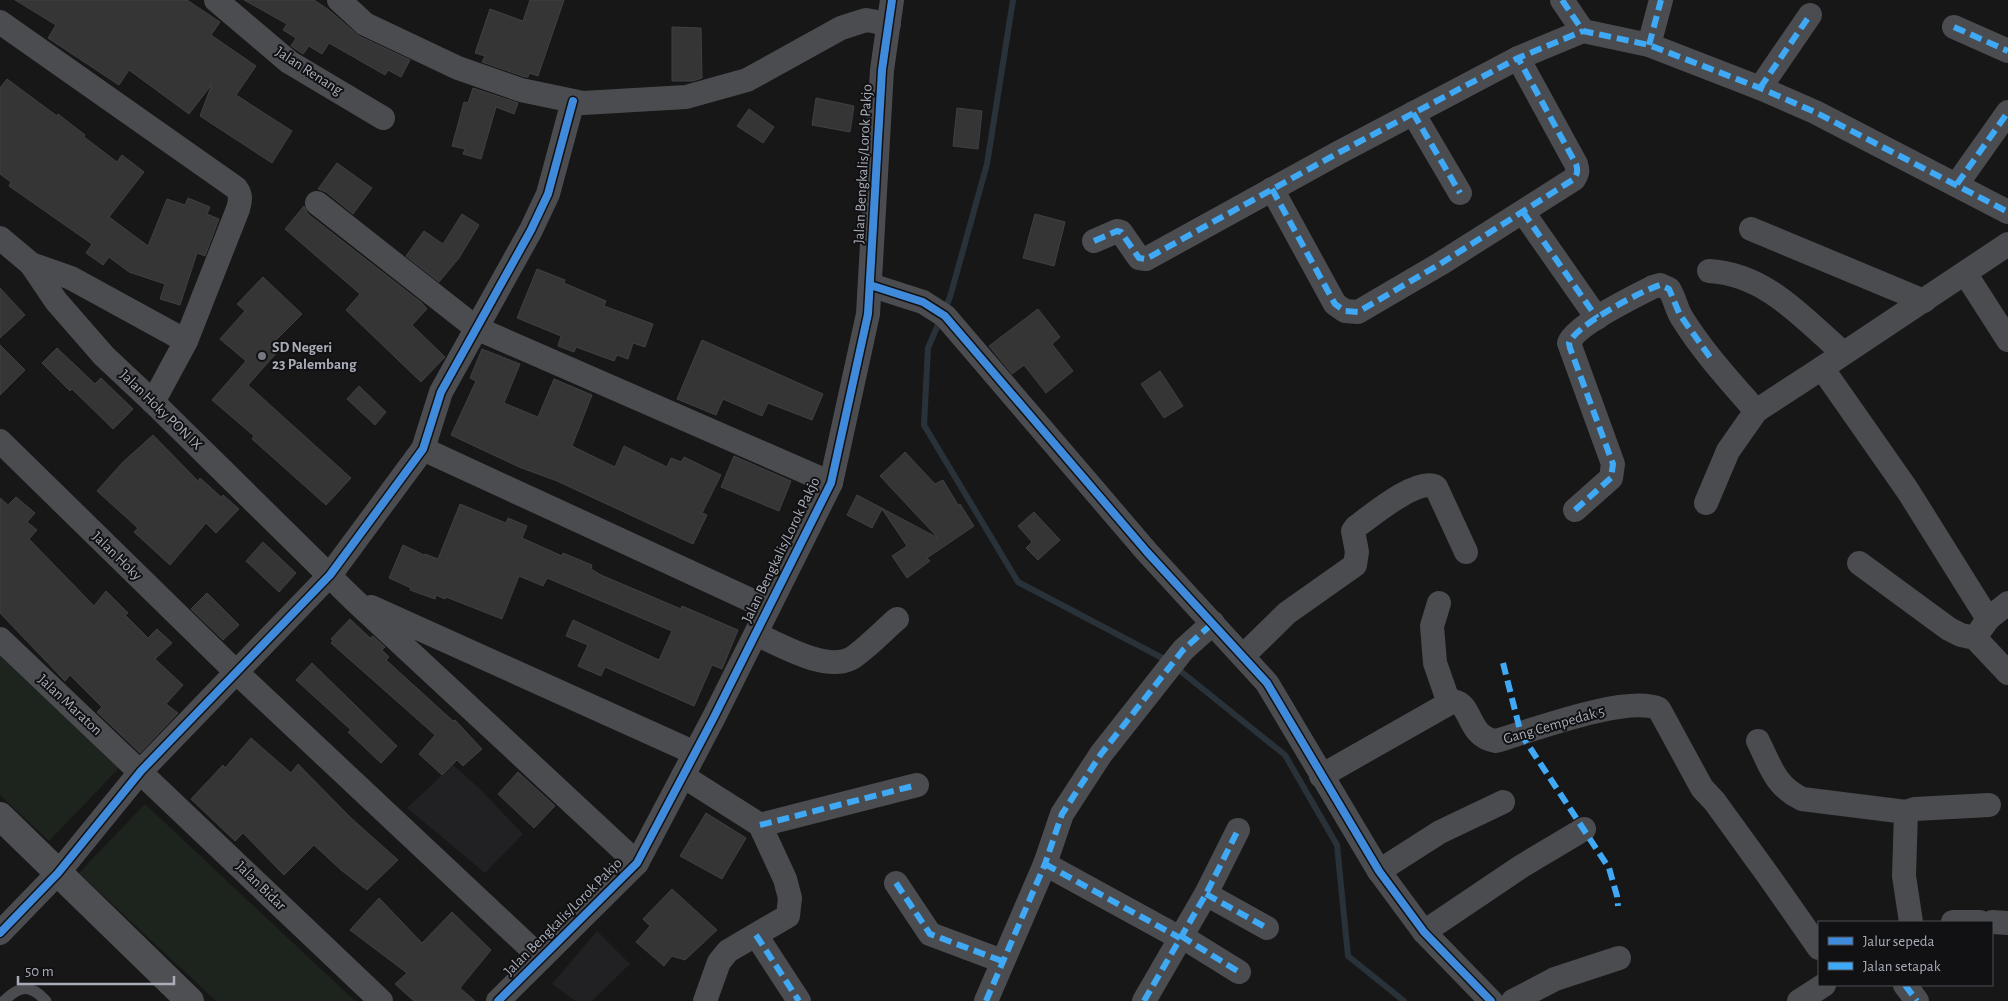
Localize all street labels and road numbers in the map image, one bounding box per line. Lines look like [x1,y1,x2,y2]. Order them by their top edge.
street label: Jalan Renang [273,44,346,98]
street label: Jalan Bengkalis/Lorok Pakjo [851,84,875,244]
street label: Jalan Hoky PON IX [117,367,205,453]
street label: Jalan Bengkalis/Lorok Pakjo [739,475,823,625]
street label: Jalan Hoky [89,529,145,584]
street label: Jalan Maraton [35,672,105,738]
street label: Gang Cempedak 5 [1502,703,1606,747]
street label: Jalan Bengkalis/Lorok Pakjo [501,855,625,979]
street label: Jalan Bidar [233,859,289,913]

